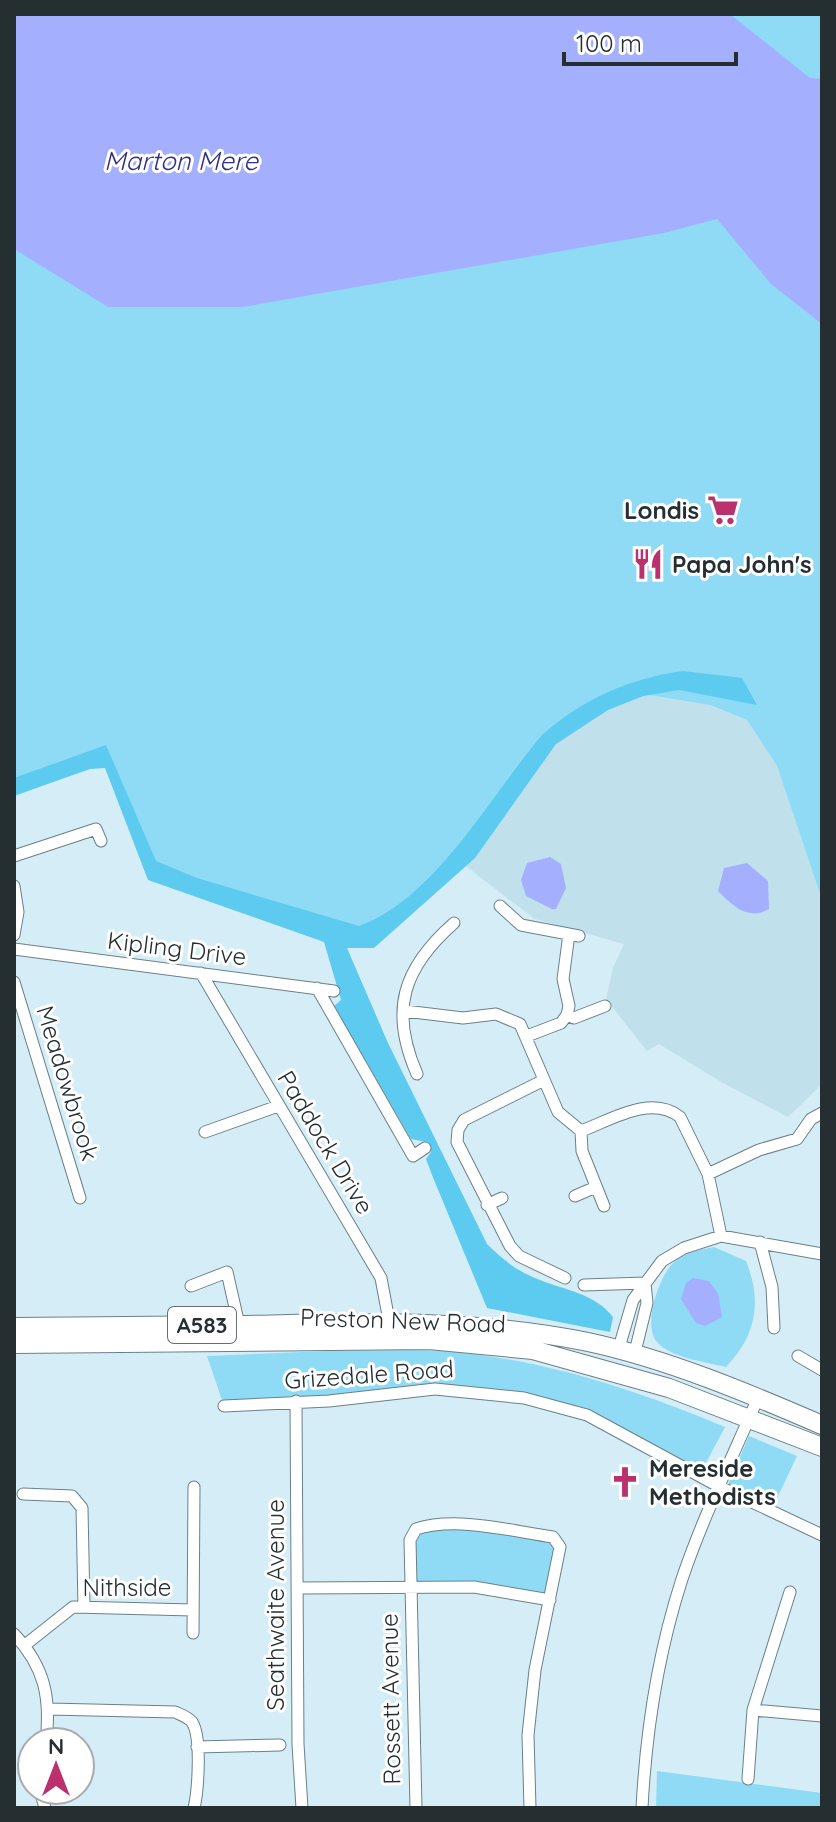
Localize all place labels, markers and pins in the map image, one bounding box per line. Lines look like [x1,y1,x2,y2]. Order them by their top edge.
supermarket icon: Londis [706,493,740,527]
place label: Londis [624,495,699,525]
restaurant icon: Papa John's [631,547,665,581]
place label: Papa John's [672,549,812,579]
place label: Mereside Methodists [649,1453,776,1511]
church icon: Mereside Methodists [608,1465,642,1499]

